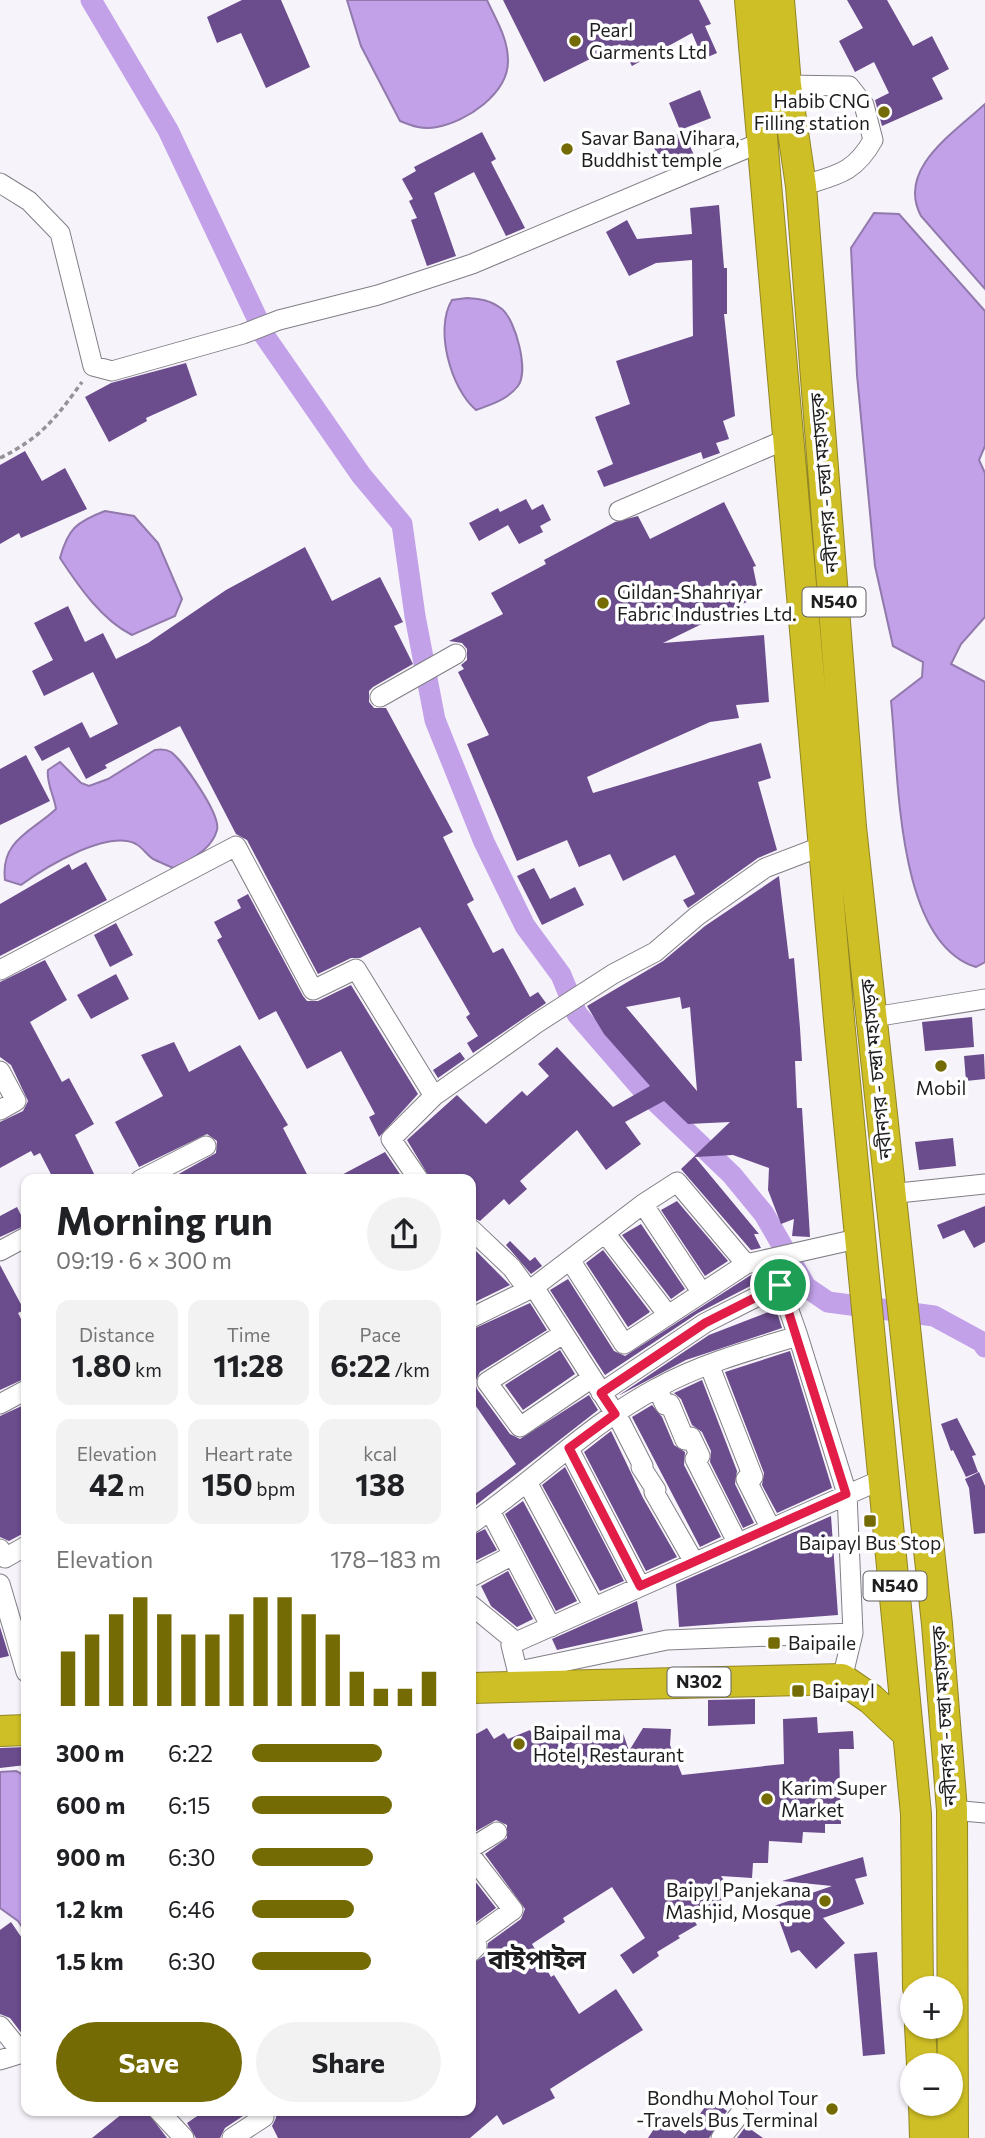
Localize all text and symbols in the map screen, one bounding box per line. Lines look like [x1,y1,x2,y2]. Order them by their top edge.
place label: Pearl Garments Ltd [589,18,707,63]
marker: Pearl Garments Ltd [567,33,583,49]
place label: Habib CNG Filling station [754,89,870,134]
marker: Habib CNG Filling station [876,104,892,120]
place label: Savar Bana Vihara, Buddhist temple [581,126,740,171]
marker: Savar Bana Vihara, Buddhist temple [559,141,575,157]
street label: নবীনগর - চন্দ্রা মহাসড়ক [804,391,843,575]
place label: Gildan-Shahriyar Fabric Industries Ltd. [617,580,797,625]
road number: N540 [802,588,866,616]
marker: Gildan-Shahriyar Fabric Industries Ltd. [595,595,611,611]
street label: নবীনগর - চন্দ্রা মহাসড়ক [855,977,897,1161]
marker: Mobil [933,1058,949,1074]
place label: Mobil [916,1076,966,1099]
text: Morning run [56,1196,273,1243]
button: share [367,1197,441,1271]
text: 09:19 · 6 × 300 m [56,1246,232,1274]
pin [750,1255,810,1315]
icon: arrive [761,1266,799,1304]
text: Distance [79,1323,155,1346]
text: Time [227,1323,270,1346]
text: Pace [360,1323,401,1346]
text: 1.80 [72,1346,131,1383]
text: 11:28 [213,1346,284,1383]
text: 6:22 [330,1346,391,1383]
text: km [131,1358,162,1381]
text: /km [391,1358,430,1381]
text: Elevation [77,1442,157,1465]
text: Heart rate [204,1442,293,1465]
text: kcal [363,1442,397,1465]
text: 42 [89,1465,124,1502]
text: 150 [202,1465,253,1502]
text: 138 [355,1465,405,1502]
text: m [124,1477,145,1500]
text: bpm [253,1477,295,1500]
marker: Baipayl Bus Stop [862,1513,878,1529]
place label: Baipayl Bus Stop [799,1531,941,1554]
text: Elevation [56,1545,153,1573]
text: 178–183 m [330,1545,441,1573]
road number: N540 [864,1572,926,1601]
street label: নবীনগর - চন্দ্রা মহাসড়ক [926,1624,961,1808]
place label: Baipaile [788,1631,856,1654]
marker: Baipaile [766,1635,782,1651]
road number: N302 [668,1667,730,1696]
place label: Baipayl [812,1679,875,1702]
marker: Baipayl [790,1683,806,1699]
place label: Baipail ma Hotel, Restaurant [533,1721,684,1766]
marker: Baipail ma Hotel, Restaurant [511,1736,527,1752]
text: 300 m [56,1739,124,1767]
text: 6:22 [168,1739,213,1767]
place label: Karim Super Market [781,1776,887,1821]
text: 600 m [56,1791,125,1819]
text: 6:15 [168,1791,210,1819]
marker: Karim Super Market [759,1791,775,1807]
text: 900 m [56,1843,125,1871]
text: 6:30 [168,1843,216,1871]
place label: Baipyl Panjekana Mashjid, Mosque [665,1878,811,1923]
marker: Baipyl Panjekana Mashjid, Mosque [817,1893,833,1909]
text: 1.2 km [56,1895,123,1923]
text: 6:46 [168,1895,215,1923]
district label: বাইপাইল [487,1943,586,1974]
text: 1.5 km [56,1947,124,1975]
text: 6:30 [168,1947,216,1975]
map controls [900,1976,963,2116]
button: + [900,1976,963,2039]
button: Save [56,2022,242,2102]
button: Share [256,2022,441,2102]
button: − [900,2053,963,2116]
place label: Bondhu Mohol Tour -Travels Bus Terminal [636,2086,818,2131]
marker: Bondhu Mohol Tour -Travels Bus Terminal [824,2101,840,2117]

